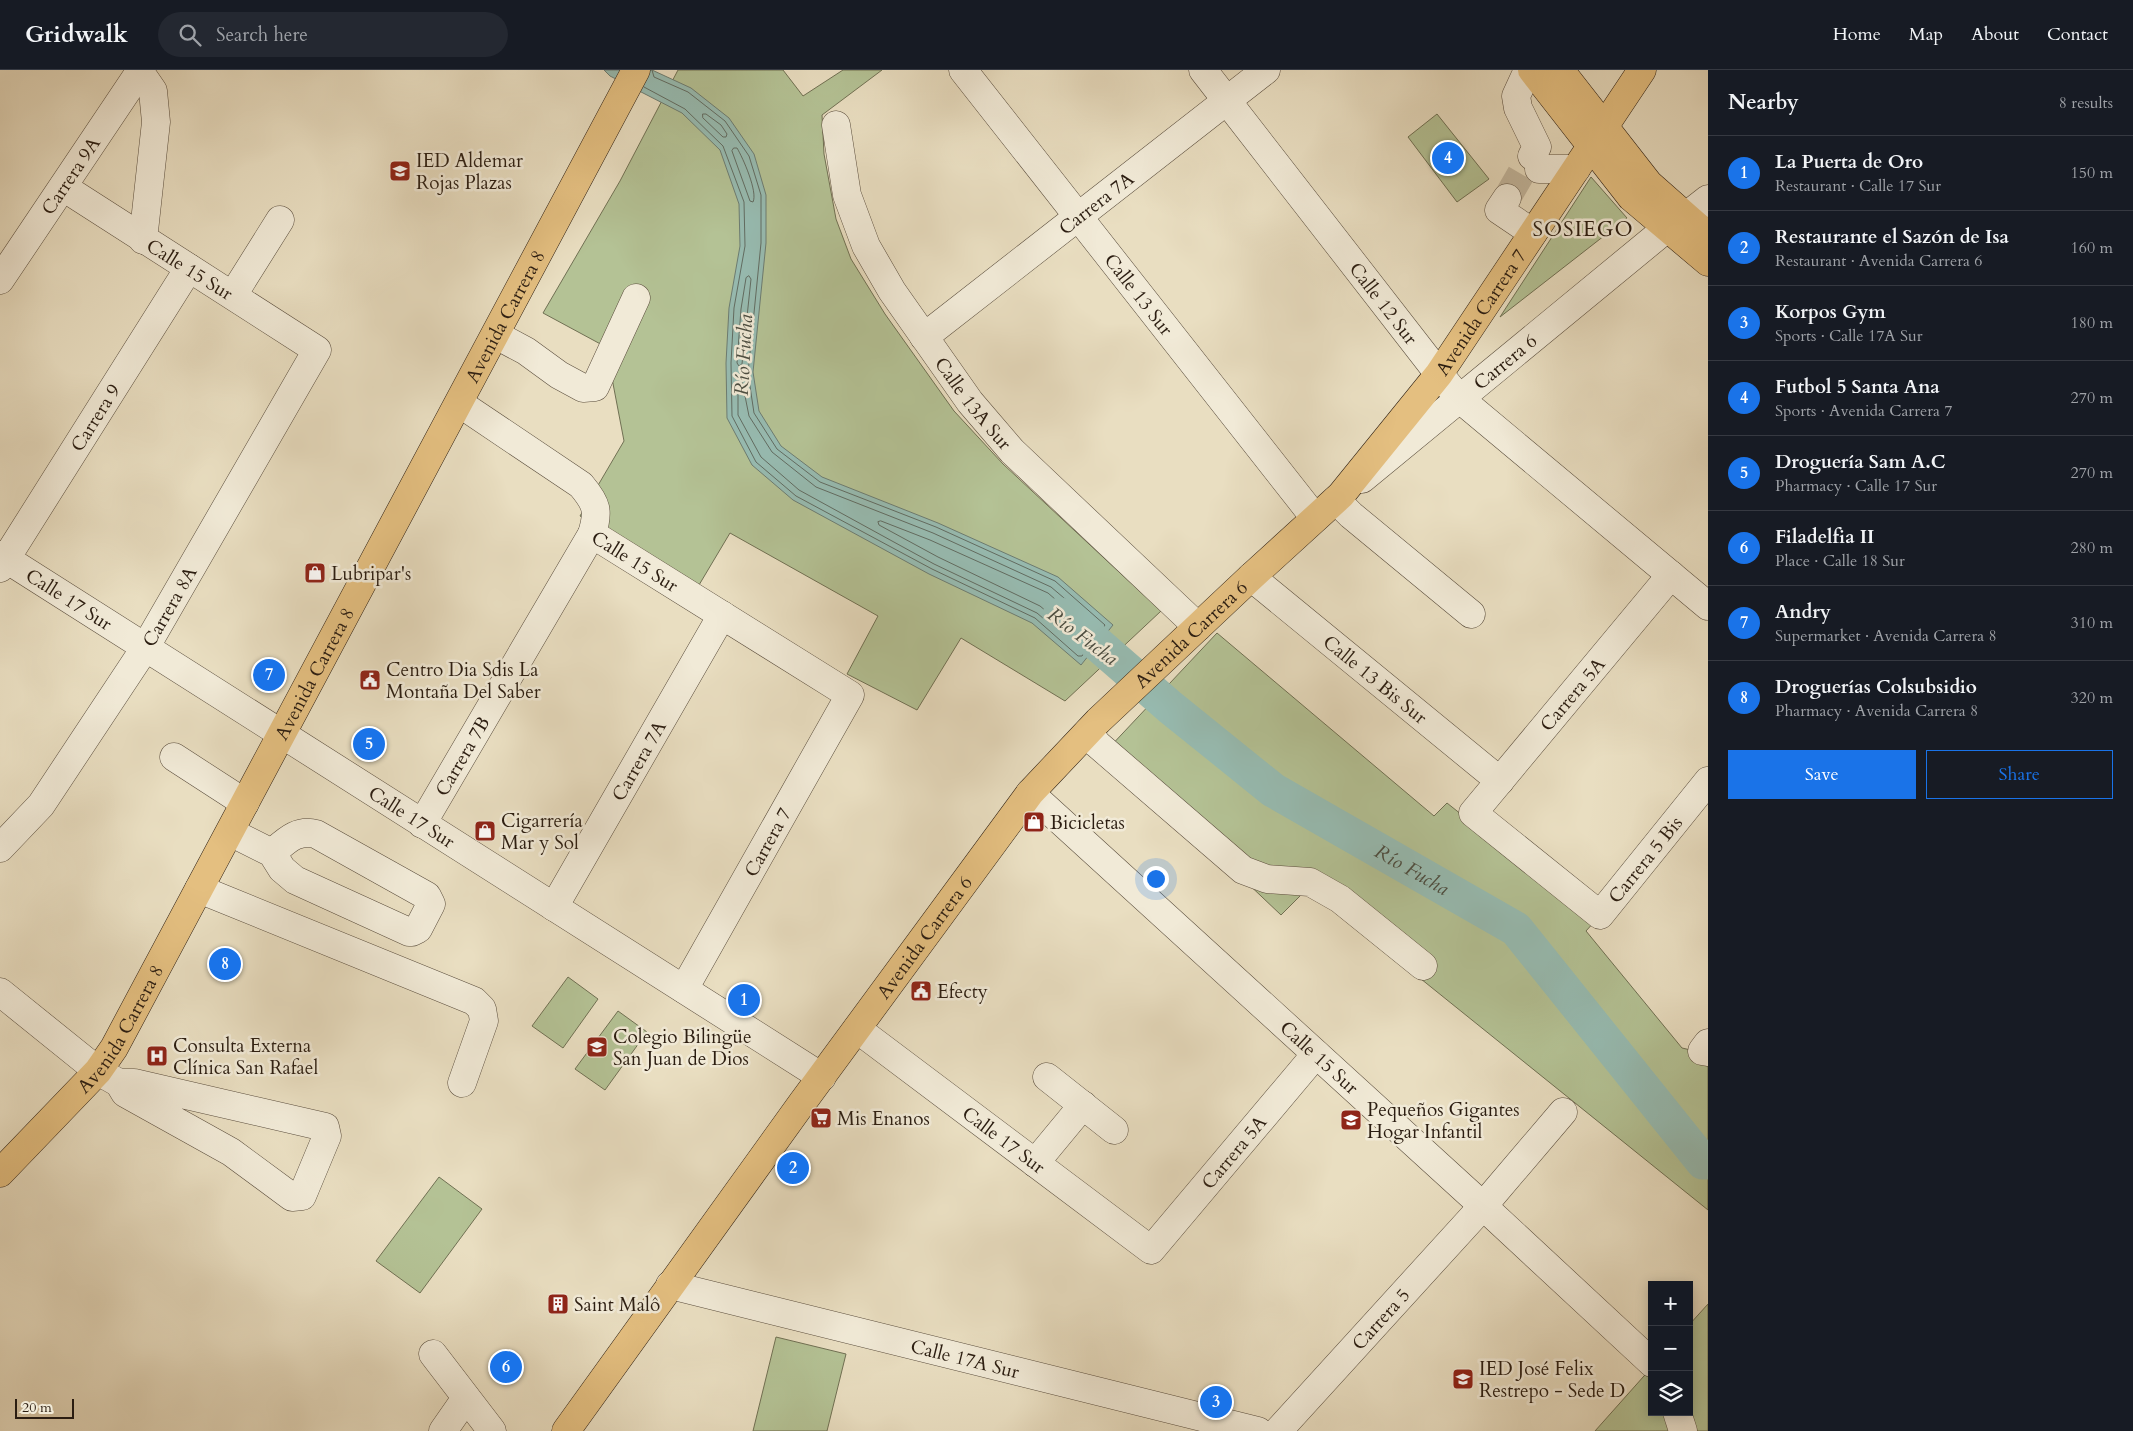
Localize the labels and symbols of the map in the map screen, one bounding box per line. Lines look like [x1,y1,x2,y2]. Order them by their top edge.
street label: Carrera 9A [36,131,107,220]
pin: 4 [1432,139,1464,177]
place label: IED Aldemar Rojas Plazas [416,148,523,196]
school or university icon: IED Aldemar Rojas Plazas [388,159,412,183]
street label: Carrera 7A [1053,166,1140,241]
district label: SOSIEGO [1532,215,1634,244]
street label: Calle 15 Sur [141,233,238,307]
street label: Avenida Carrera 7 [1430,244,1533,381]
street label: Avenida Carrera 8 [459,246,551,387]
street label: Calle 13 Sur [1098,248,1179,341]
street label: Calle 12 Sur [1343,257,1423,350]
water label: Río Fucha [728,314,759,396]
street label: Carrera 6 [1468,328,1543,396]
street label: Calle 13A Sur [928,352,1017,456]
street label: Carrera 9 [65,379,127,457]
street label: Calle 15 Sur [586,525,683,599]
street label: Carrera 8A [137,561,204,652]
shop icon: Lubripar's [303,561,327,585]
place label: Lubripar's [331,561,411,587]
street label: Calle 17 Sur [20,563,117,637]
street label: Avenida Carrera 6 [1129,575,1254,694]
water label: Río Fucha [1042,601,1123,672]
street label: Avenida Carrera 8 [269,603,361,745]
street label: Calle 13 Bis Sur [1317,629,1432,730]
street label: Carrera 5A [1534,652,1612,737]
pin: 7 [253,656,285,694]
place label: Centro Dia Sdis La Montaña Del Saber [386,657,541,705]
public building icon: Centro Dia Sdis La Montaña Del Saber [358,668,382,692]
street label: Carrera 7B [429,712,496,801]
street label: Carrera 7A [606,716,673,806]
pin: 5 [353,725,385,763]
street label: Calle 17 Sur [363,780,460,855]
street label: Carrera 7 [738,803,798,882]
place label: Cigarrería Mar y Sol [501,808,583,856]
shop icon: Bicicletas [1022,810,1046,834]
place label: Bicicletas [1050,810,1125,836]
street label: Carrera 5 Bis [1603,811,1689,909]
shop icon: Cigarrería Mar y Sol [473,819,497,843]
water label: Río Fucha [1370,838,1454,902]
your location [1143,866,1169,892]
street label: Avenida Carrera 6 [871,871,979,1004]
pin: 8 [209,945,241,983]
street label: Avenida Carrera 8 [71,960,170,1099]
public building icon: Efecty [909,979,933,1003]
place label: Efecty [937,979,988,1005]
pin: 1 [728,981,760,1019]
street label: Calle 15 Sur [1274,1015,1364,1100]
place label: Colegio Bilingüe San Juan de Dios [613,1024,752,1072]
place label: Consulta Externa Clínica San Rafael [173,1033,318,1081]
school or university icon: Colegio Bilingüe San Juan de Dios [585,1035,609,1059]
hospital icon: Consulta Externa Clínica San Rafael [145,1044,169,1068]
place label: Pequeños Gigantes Hogar Infantil [1367,1097,1520,1145]
street label: Calle 17 Sur [957,1101,1050,1180]
supermarket icon: Mis Enanos [809,1106,833,1130]
place label: Mis Enanos [837,1106,930,1132]
school or university icon: Pequeños Gigantes Hogar Infantil [1339,1108,1363,1132]
street label: Carrera 5A [1196,1110,1273,1195]
pin: 2 [777,1149,809,1187]
street label: Carrera 5 [1346,1283,1416,1356]
building icon: Saint Malô [546,1292,570,1316]
place label: Saint Malô [574,1292,660,1318]
street label: Calle 17A Sur [908,1333,1022,1385]
pin: 6 [490,1348,522,1386]
place label: IED José Felix Restrepo - Sede D [1479,1356,1625,1404]
school or university icon: IED José Felix Restrepo - Sede D [1451,1367,1475,1391]
pin: 3 [1200,1383,1232,1421]
scale bar [15,1396,74,1419]

